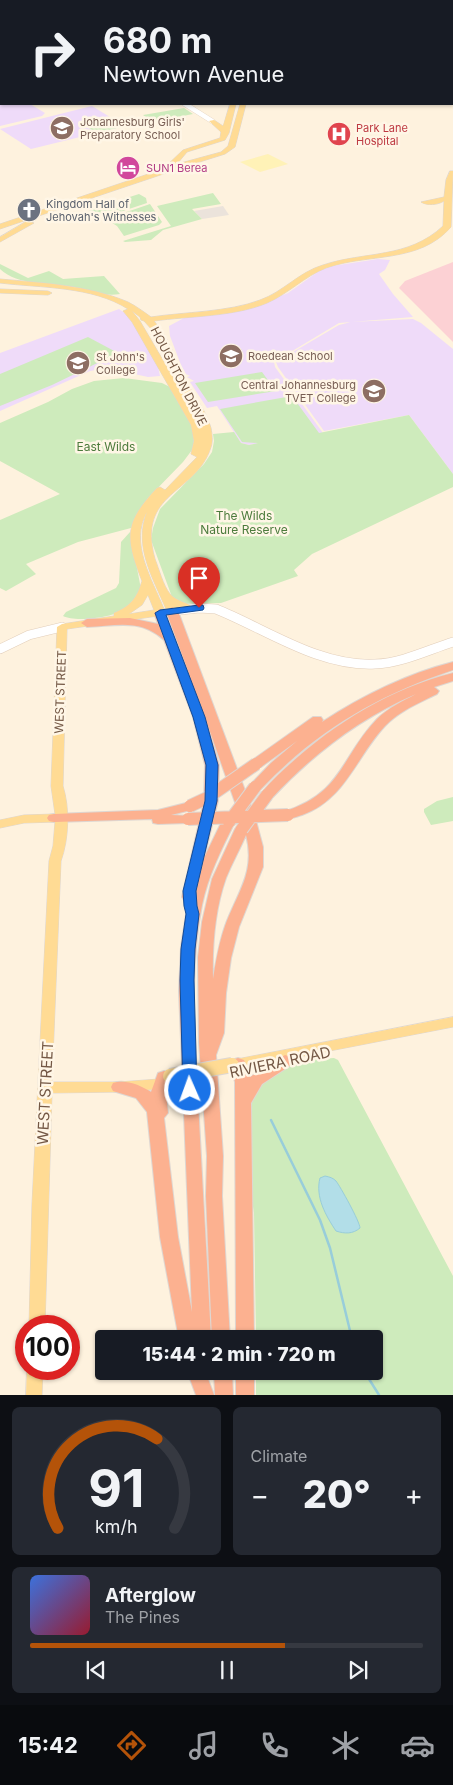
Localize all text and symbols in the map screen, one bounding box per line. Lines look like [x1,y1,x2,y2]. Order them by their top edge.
text: 680 m [103,19,212,61]
icon: right [20,20,85,85]
text: Newtown Avenue [103,61,284,87]
school or university icon: Johannesburg Girls' Preparatory School [49,115,75,141]
place label: Johannesburg Girls' Preparatory School [80,115,185,142]
hospital icon: Park Lane Hospital [326,121,352,147]
place label: Park Lane Hospital [356,121,408,148]
hotel icon: SUN1 Berea [115,155,141,181]
place label: SUN1 Berea [146,161,207,175]
church icon: Kingdom Hall of Jehovah's Witnesses [16,197,42,223]
place label: Kingdom Hall of Jehovah's Witnesses [46,197,157,224]
street label: HOUGHTON DRIVE [148,324,210,428]
school or university icon: Roedean School [218,343,244,369]
place label: Roedean School [248,349,333,363]
school or university icon: St John's College [65,350,91,376]
place label: St John's College [96,350,145,377]
place label: Central Johannesburg TVET College [241,378,356,405]
school or university icon: Central Johannesburg TVET College [361,378,387,404]
park label: East Wilds [77,439,135,454]
park label: The Wilds Nature Reserve [200,508,288,537]
pin [178,557,220,608]
icon: arrive [185,564,213,592]
street label: WEST STREET [51,650,69,734]
street label: WEST STREET [33,1041,57,1145]
street label: RIVIERA ROAD [228,1042,332,1082]
position arrow [163,1063,215,1115]
speed limit sign: 100 [15,1315,80,1380]
text: 15:44 · 2 min · 720 m [142,1343,336,1366]
text: Climate [251,1446,307,1466]
text: 91 [88,1457,144,1520]
text: 20° [303,1471,371,1517]
text: − [251,1478,269,1512]
text: + [404,1478,423,1512]
text: km/h [95,1516,137,1537]
text: Afterglow [105,1584,196,1607]
text: The Pines [105,1607,180,1627]
icon: previous [82,1656,110,1684]
icon: pause [213,1656,241,1684]
icon: next [344,1656,372,1684]
icon: directions [114,1728,149,1763]
icon: music [186,1728,221,1763]
icon: phone [257,1728,292,1763]
icon: climate [328,1728,363,1763]
icon: car [400,1728,435,1763]
text: 15:42 [18,1732,78,1758]

